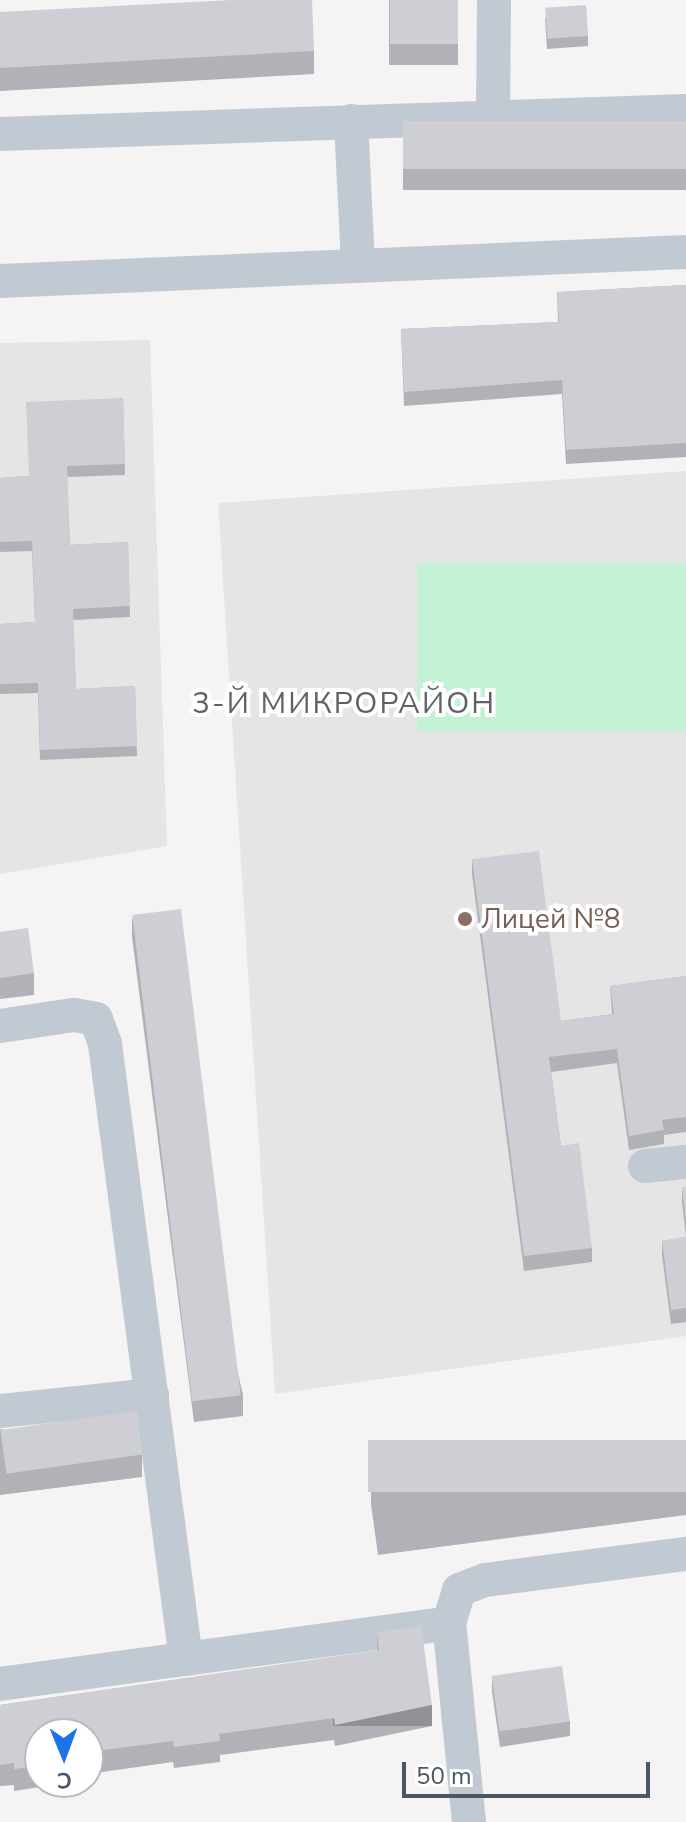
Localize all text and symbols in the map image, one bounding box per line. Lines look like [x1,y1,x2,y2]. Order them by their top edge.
district label: 3-Й МИКРОРАЙОН [192,686,496,722]
place label: Лицей №8 [481,902,621,936]
marker: Лицей №8 [456,910,474,928]
north arrow [24,1718,104,1798]
scale bar [406,1746,654,1796]
text: 50 m [416,1760,472,1792]
text: С [57,1765,72,1795]

